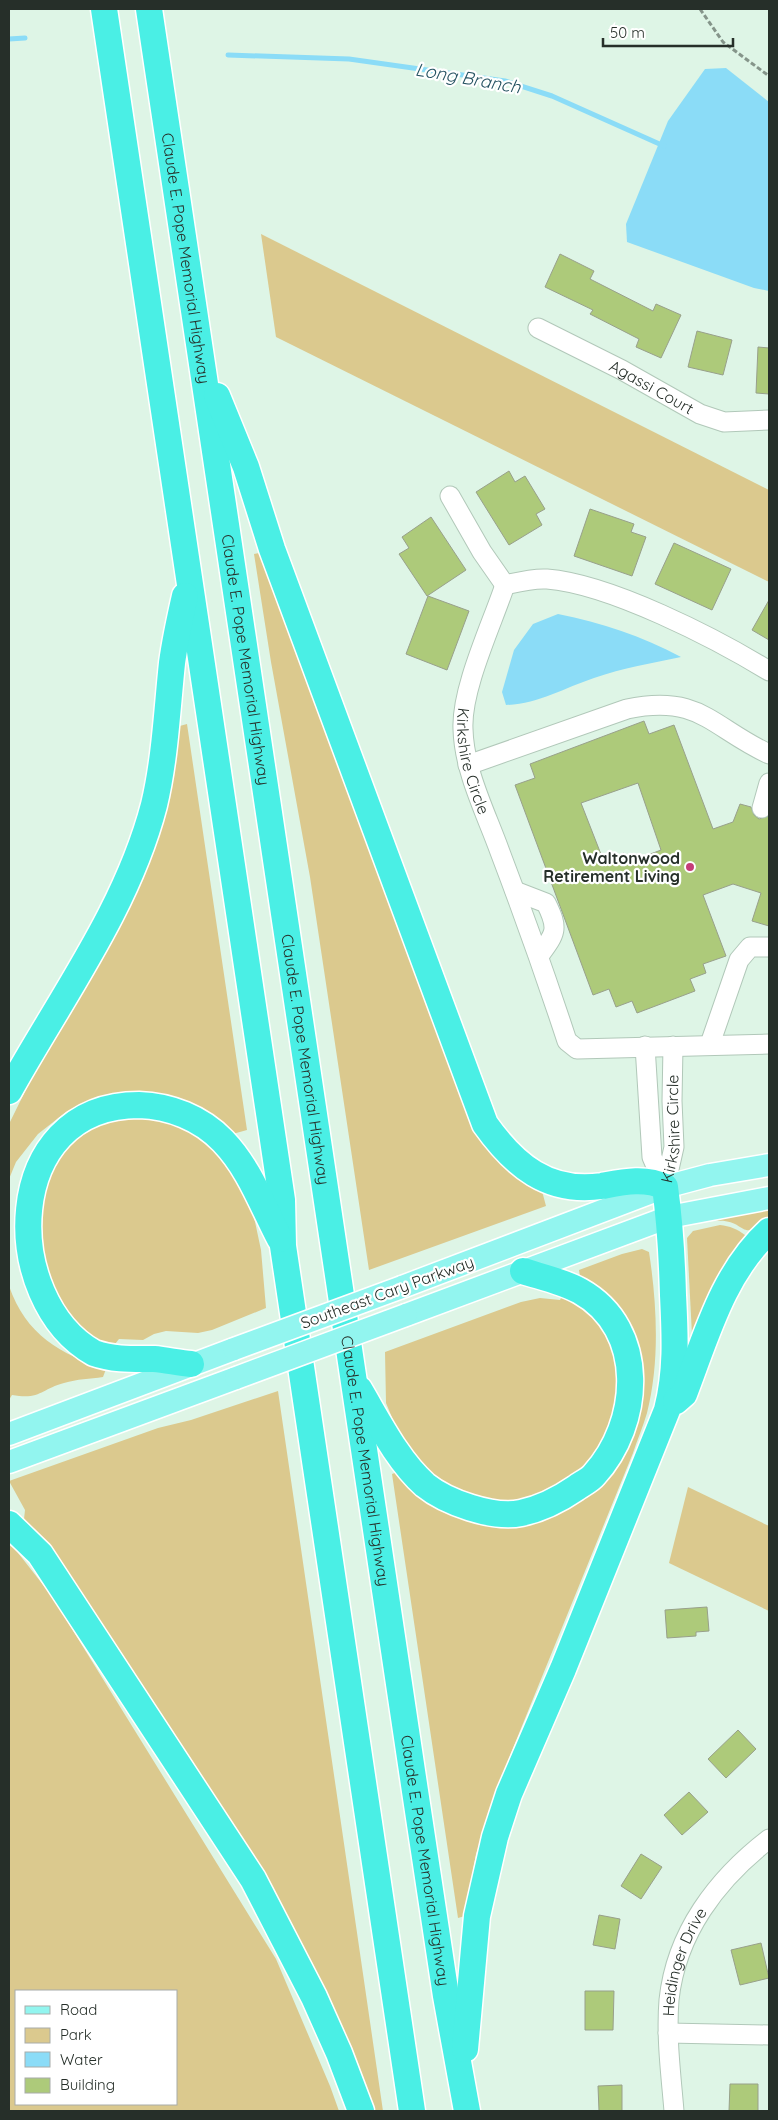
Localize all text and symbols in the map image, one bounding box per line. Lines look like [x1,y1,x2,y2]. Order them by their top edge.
scale bar [603,15,733,47]
text: 50 m [610,23,645,42]
water label: Long Branch [414,57,523,99]
street label: Claude E. Pope Memorial Highway [158,131,215,385]
street label: Agassi Court [606,355,697,418]
street label: Claude E. Pope Memorial Highway [218,533,275,787]
street label: Kirkshire Circle [453,707,494,817]
place label: Waltonwood Retirement Living [543,848,680,886]
marker: Waltonwood Retirement Living [684,861,696,873]
street label: Claude E. Pope Memorial Highway [277,933,334,1186]
street label: Kirkshire Circle [656,1074,684,1185]
street label: Southeast Cary Parkway [298,1251,476,1333]
street label: Claude E. Pope Memorial Highway [337,1334,394,1588]
street label: Claude E. Pope Memorial Highway [397,1734,454,1987]
street label: Heidinger Drive [658,1904,711,2017]
legend [15,1990,178,2105]
text: Road [60,2000,97,2019]
text: Park [60,2025,92,2044]
text: Water [60,2050,103,2069]
text: Building [60,2075,115,2094]

